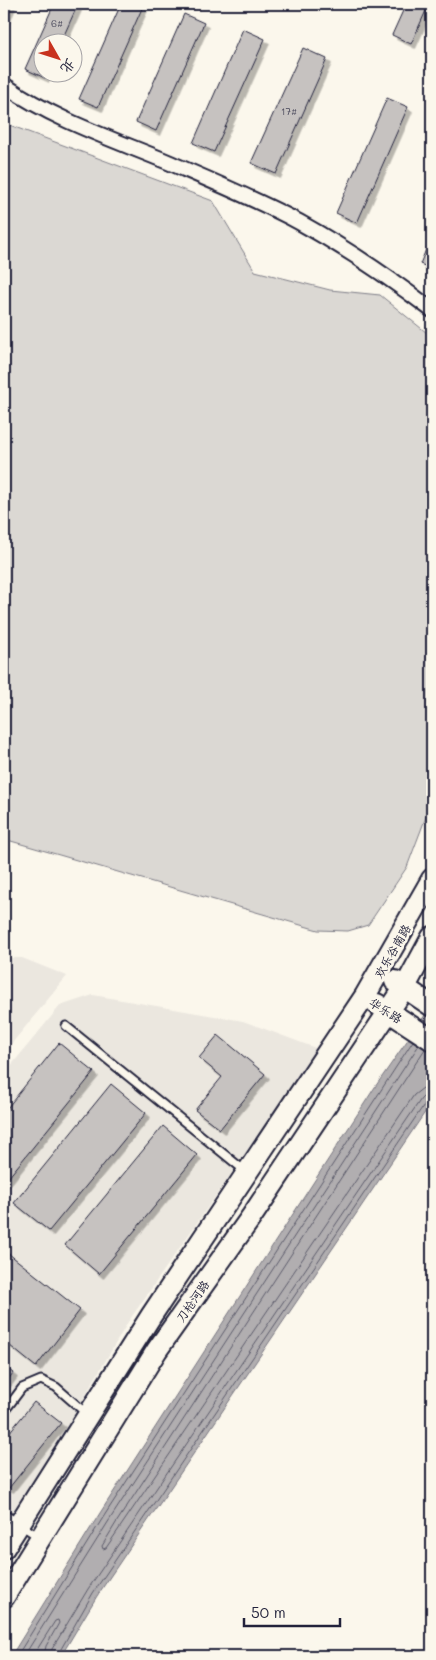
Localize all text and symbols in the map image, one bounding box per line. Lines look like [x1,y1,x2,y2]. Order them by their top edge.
house number: 6# [51,16,63,30]
north arrow [32,32,82,82]
text: 北 [57,55,80,78]
house number: 17# [281,104,297,118]
street label: 欢乐谷南路 [370,921,414,981]
street label: 华乐路 [366,994,406,1026]
street label: 刀枪河路 [172,1277,212,1325]
scale bar [244,1595,340,1627]
text: 50 m [251,1602,286,1622]

